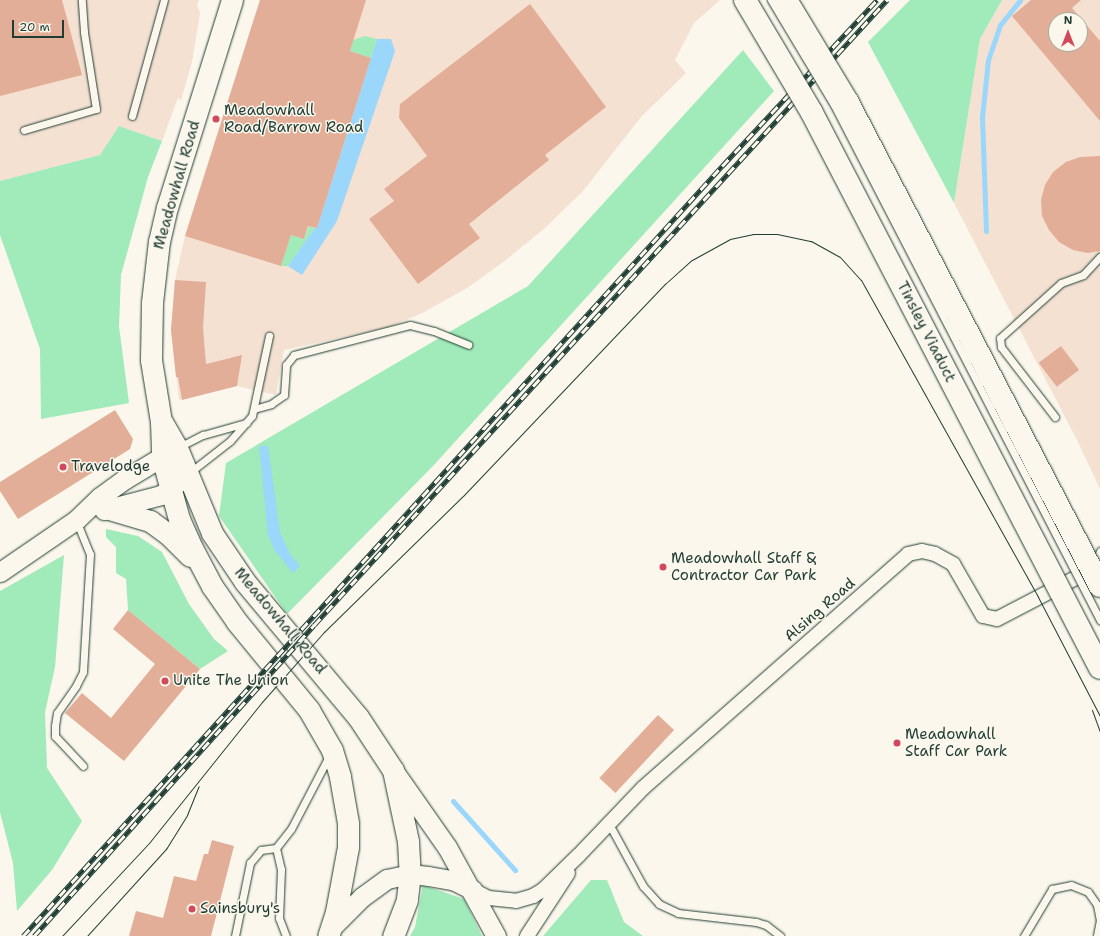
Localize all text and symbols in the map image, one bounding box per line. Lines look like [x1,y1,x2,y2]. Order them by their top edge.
scale bar [14,12,66,38]
north arrow [1048,12,1088,52]
text: N [1064,13,1072,28]
text: 20 m [19,19,50,35]
place label: Meadowhall Road/Barrow Road [224,101,363,136]
marker: Meadowhall Road/Barrow Road [211,114,221,124]
street label: Meadowhall Road [150,118,204,252]
street label: Tinsley Viaduct [893,279,959,385]
place label: Travelodge [71,458,150,476]
marker: Travelodge [58,462,68,472]
place label: Meadowhall Staff & Contractor Car Park [671,549,817,584]
marker: Meadowhall Staff & Contractor Car Park [658,562,668,572]
street label: Meadowhall Road [230,564,330,678]
street label: Alsing Road [781,574,859,646]
place label: Unite The Union [173,672,288,690]
marker: Unite The Union [160,676,170,686]
place label: Meadowhall Staff Car Park [905,725,1007,760]
marker: Meadowhall Staff Car Park [892,738,902,748]
place label: Sainsbury's [200,900,280,918]
marker: Sainsbury's [187,904,197,914]

